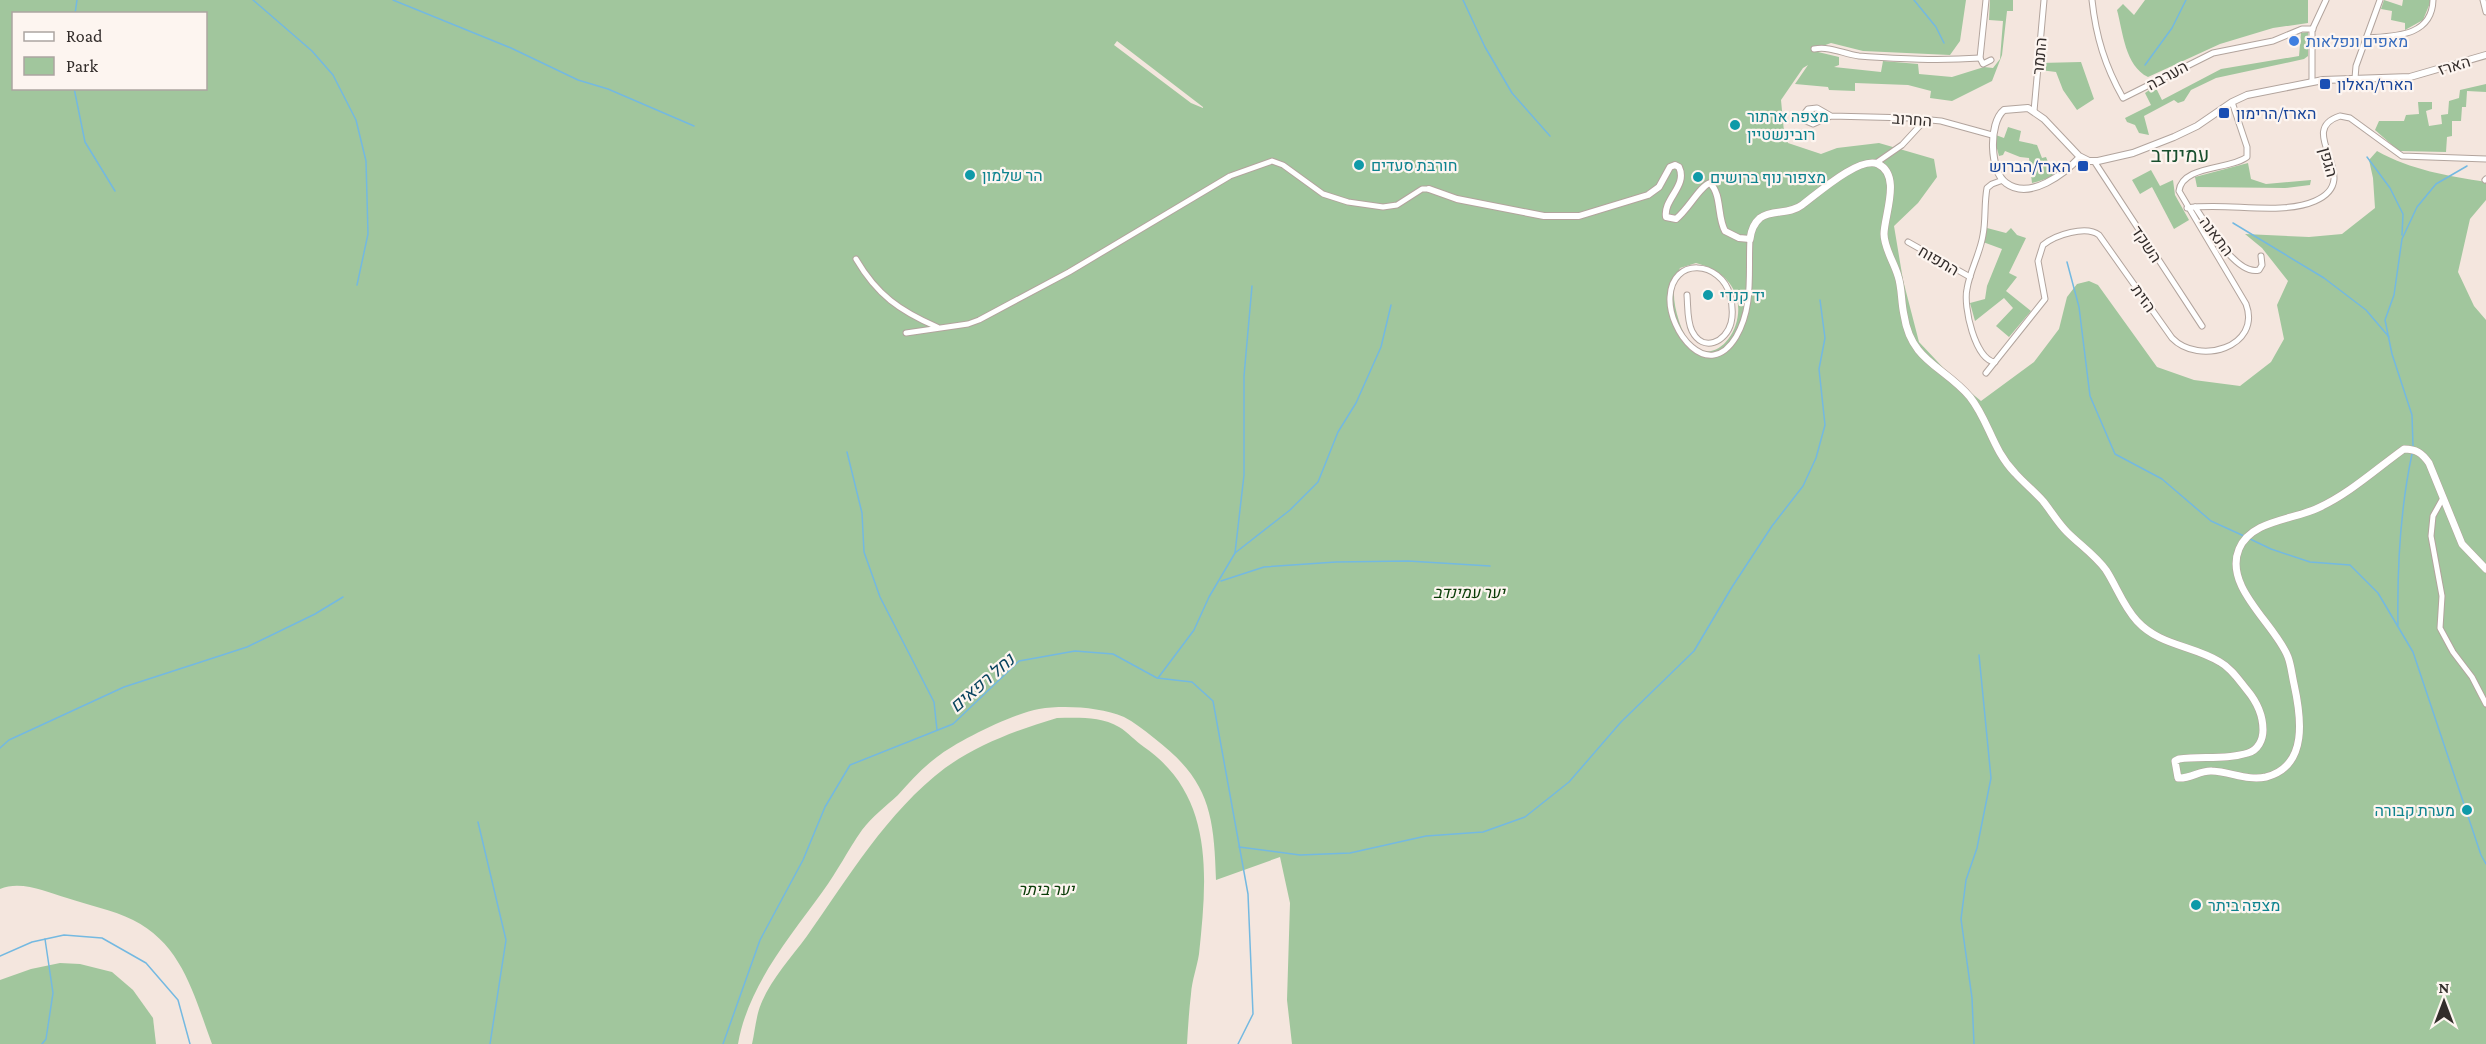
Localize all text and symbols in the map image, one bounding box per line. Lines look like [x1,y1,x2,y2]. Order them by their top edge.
legend [12,12,207,90]
text: Road [66,26,103,46]
place label: מאפים ונפלאות [2306,33,2408,50]
marker: מאפים ונפלאות [2287,34,2301,48]
street label: התמר [2029,37,2050,75]
street label: הארז [2436,52,2473,78]
text: Park [66,56,98,76]
street label: הערבה [2144,58,2191,93]
place label: הארז/האלון [2337,76,2413,93]
marker: הארז/האלון [2318,77,2332,91]
place label: הארז/הרימון [2236,105,2316,122]
marker: הארז/הרימון [2217,106,2231,120]
place label: מצפה ארתור רובינשטיין [1747,108,1829,143]
street label: החרוב [1891,110,1933,129]
marker: מצפה ארתור רובינשטיין [1728,118,1742,132]
district label: עמינדב [2151,144,2209,166]
street label: הגפן [2316,145,2341,179]
place label: חורבת סעדים [1371,157,1457,174]
marker: חורבת סעדים [1352,158,1366,172]
place label: הארז/הברוש [1989,158,2071,175]
marker: הארז/הברוש [2076,159,2090,173]
place label: הר שלמון [982,167,1043,184]
marker: הר שלמון [963,168,977,182]
place label: מצפור נוף ברושים [1710,169,1826,186]
marker: מצפור נוף ברושים [1691,170,1705,184]
street label: התאנה [2196,213,2237,259]
street label: השקד [2128,223,2165,266]
street label: התפוח [1916,242,1962,279]
street label: הזית [2128,281,2159,315]
place label: יד קנדי [1720,287,1765,304]
marker: יד קנדי [1701,288,1715,302]
park label: יער עמינדב [1433,584,1506,601]
water label: נחל רפאים [946,649,1019,716]
place label: מערת קבורה [2374,802,2455,819]
marker: מערת קבורה [2460,803,2474,817]
park label: יער ביתר [1018,881,1075,898]
place label: מצפה ביתר [2208,897,2280,914]
marker: מצפה ביתר [2189,898,2203,912]
north arrow [2414,972,2474,1032]
text: N [2439,979,2450,996]

